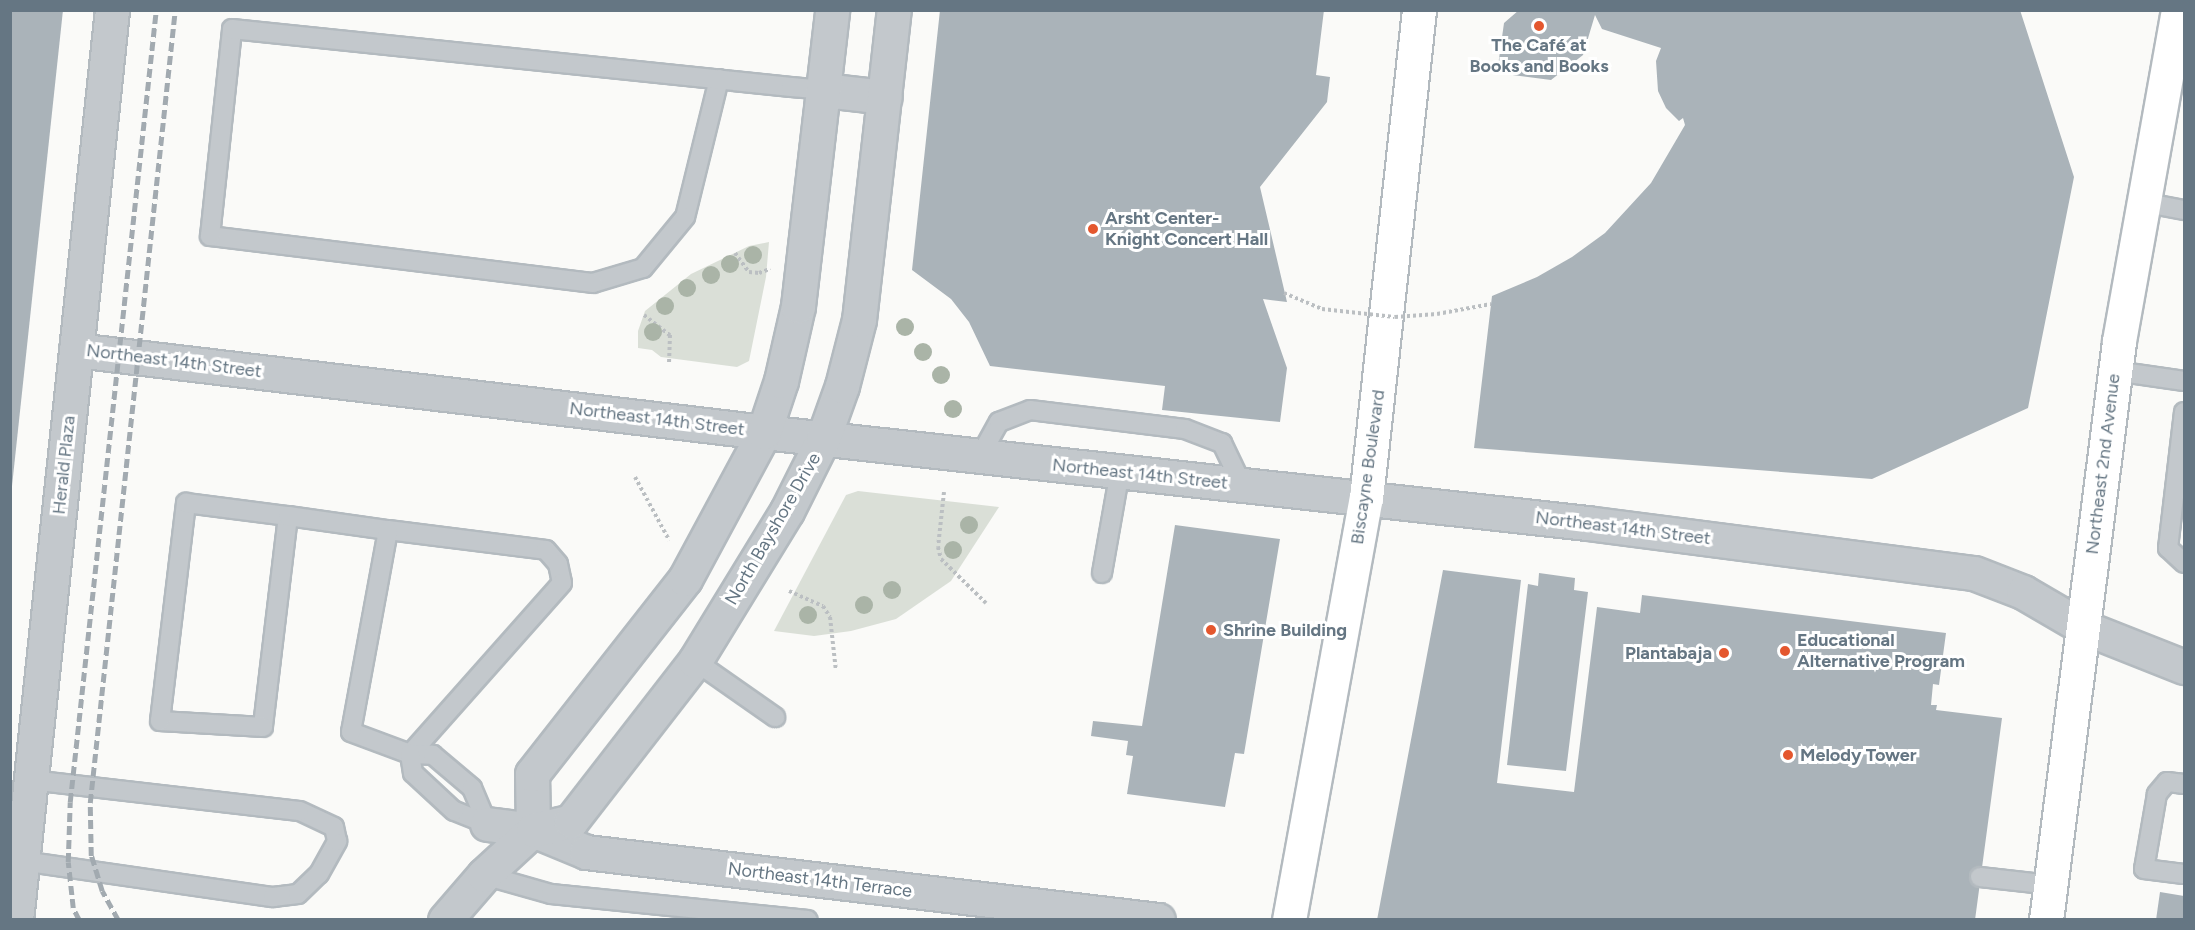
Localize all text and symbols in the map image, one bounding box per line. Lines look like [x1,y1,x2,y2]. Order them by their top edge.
marker: The Café at Books and Books [1532,19,1546,33]
place label: The Café at Books and Books [1469,35,1609,78]
place label: Arsht Center- Knight Concert Hall [1105,208,1268,250]
marker: Arsht Center- Knight Concert Hall [1086,222,1100,236]
street label: Northeast 14th Street [85,340,263,382]
street label: Northeast 2nd Avenue [2081,372,2125,556]
street label: Biscayne Boulevard [1346,388,1390,546]
street label: Northeast 14th Street [568,398,746,440]
street label: Herald Plaza [48,415,80,515]
street label: North Bayshore Drive [721,449,825,609]
street label: Northeast 14th Street [1051,454,1229,494]
street label: Northeast 14th Street [1534,507,1712,549]
place label: Shrine Building [1223,619,1347,641]
marker: Shrine Building [1204,623,1218,637]
place label: Educational Alternative Program [1797,630,1965,672]
place label: Plantabaja [1625,642,1712,664]
marker: Educational Alternative Program [1778,644,1792,658]
marker: Plantabaja [1717,646,1731,660]
place label: Melody Tower [1800,744,1917,766]
marker: Melody Tower [1781,748,1795,762]
street label: Northeast 14th Terrace [727,858,913,902]

